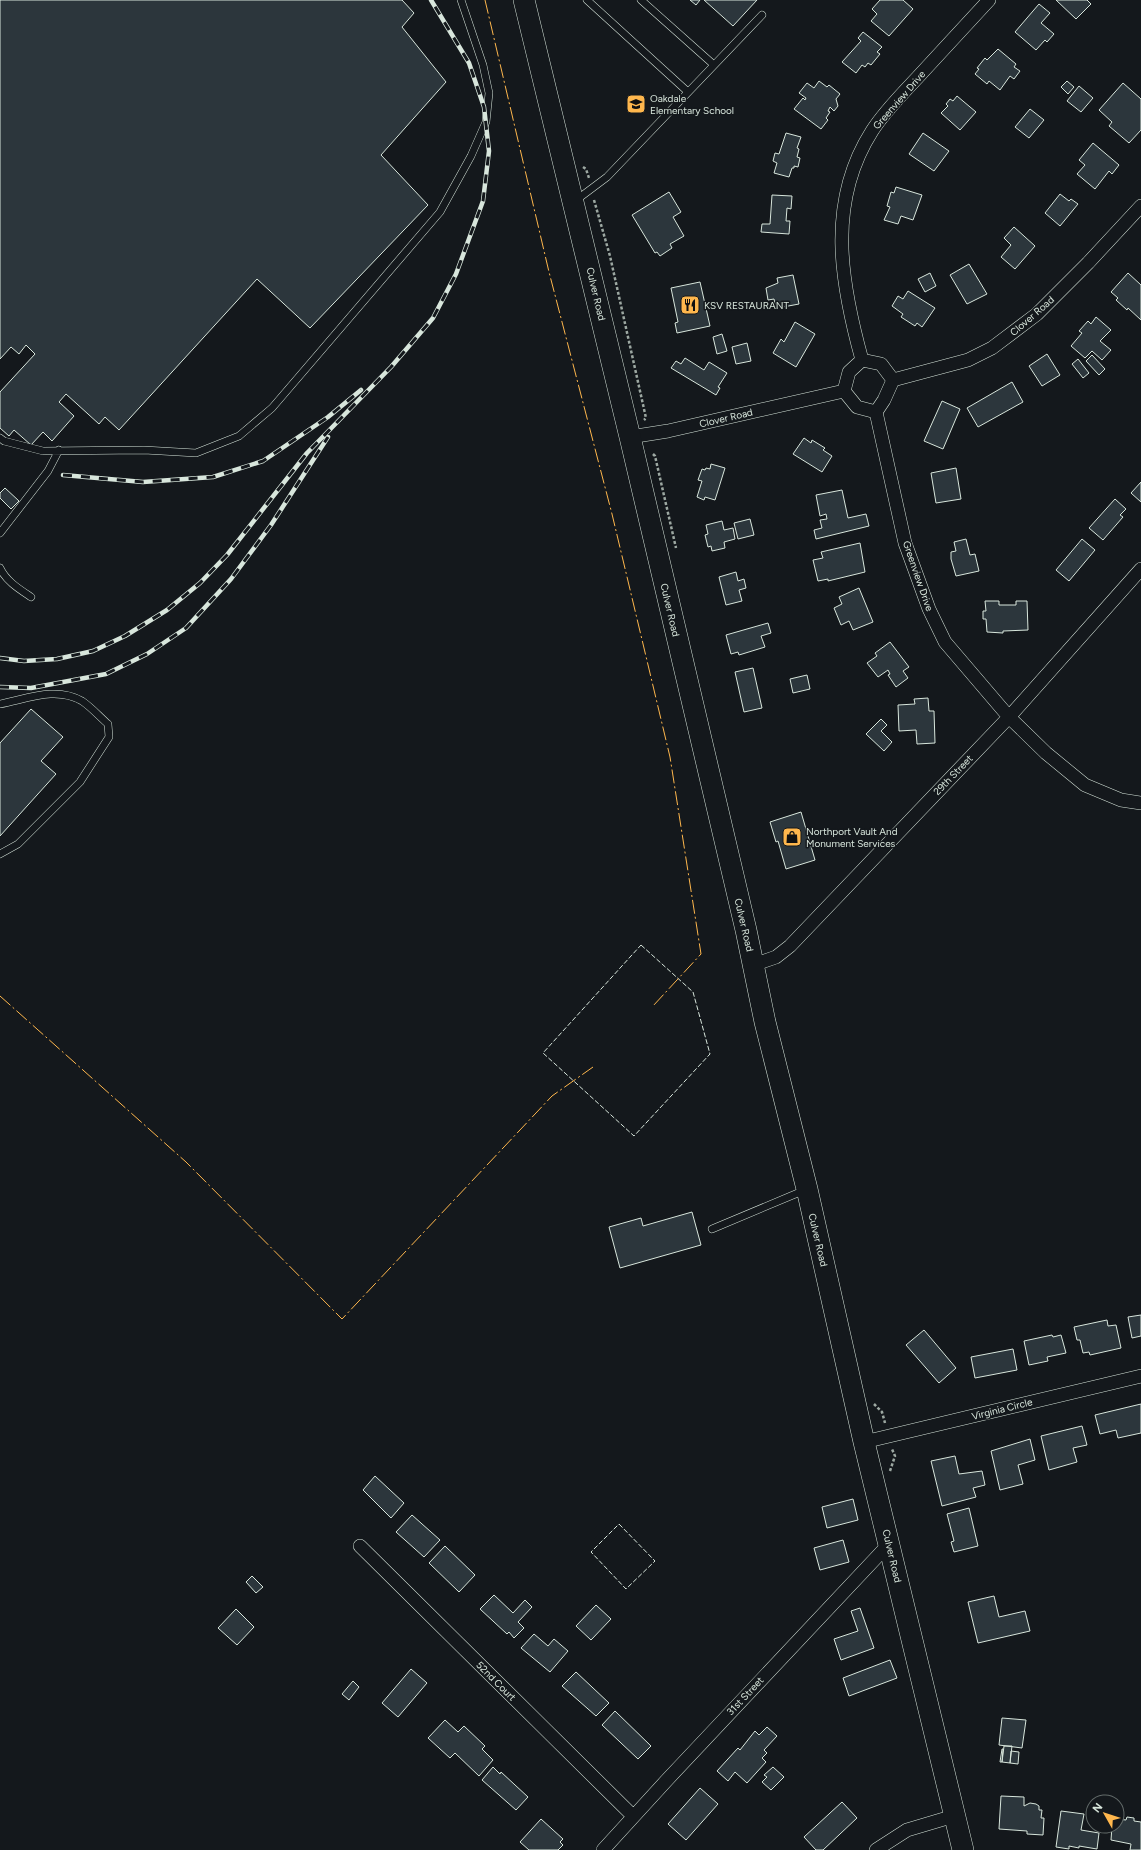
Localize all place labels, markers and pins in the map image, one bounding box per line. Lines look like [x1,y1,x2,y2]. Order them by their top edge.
place label: Oakdale Elementary School [650,92,734,117]
school or university icon: Oakdale Elementary School [625,93,647,115]
restaurant icon: KSV RESTAURANT [679,294,701,316]
place label: KSV RESTAURANT [704,299,789,312]
place label: Northport Vault And Monument Services [806,825,898,850]
shop icon: Northport Vault And Monument Services [781,826,803,848]

